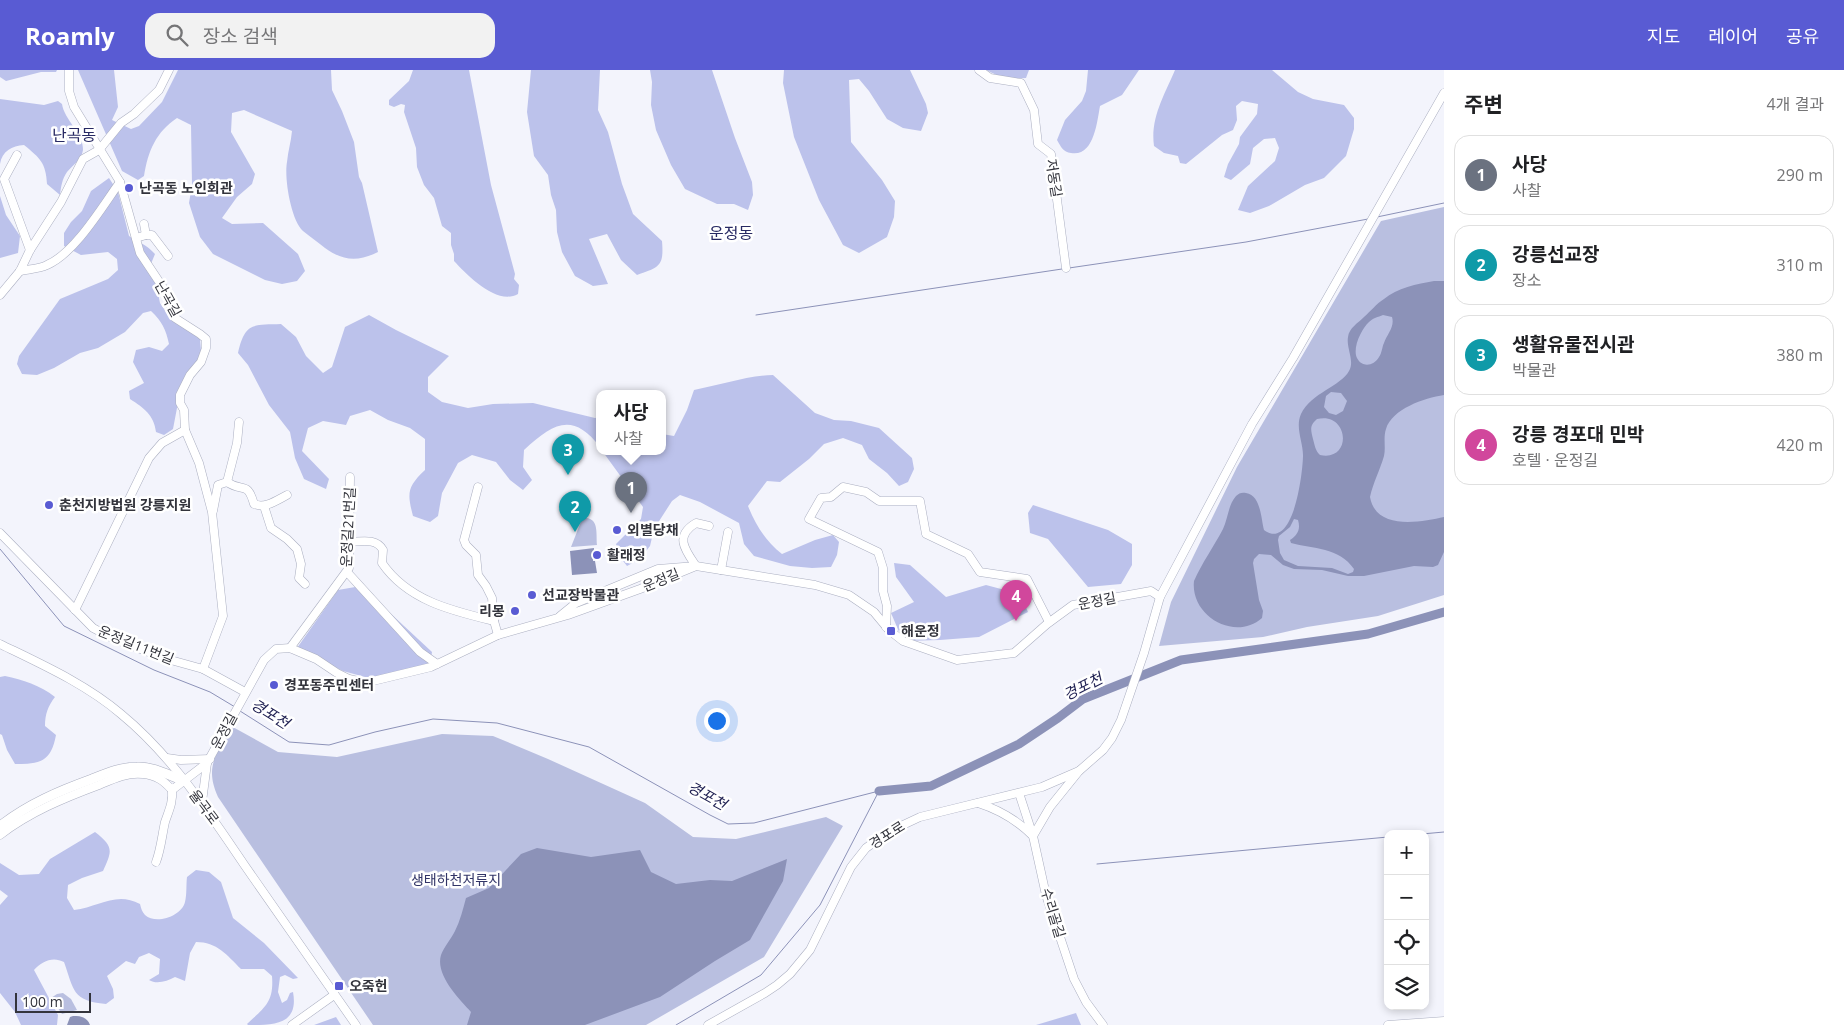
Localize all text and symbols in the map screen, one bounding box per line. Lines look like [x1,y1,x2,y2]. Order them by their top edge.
search box [145,13,495,58]
text: Roamly [25,19,115,52]
icon: search [163,21,191,49]
text: 장소 검색 [203,23,278,49]
text: 지도 [1647,24,1680,48]
text: 레이어 [1708,24,1758,48]
text: 공유 [1786,24,1819,48]
text: 주변 [1464,90,1503,118]
text: 4개 결과 [1767,93,1824,115]
district label: 난곡동 [52,124,96,146]
text: 사당 [1512,151,1547,177]
street label: 저동길 [1042,157,1067,198]
text: 1 [1476,164,1486,186]
text: 290 m [1777,164,1823,186]
place label: 난곡동 노인회관 [139,178,233,197]
text: 사찰 [1512,179,1541,201]
marker: 난곡동 노인회관 [123,182,135,194]
district label: 운정동 [709,222,753,244]
text: 강릉선교장 [1512,241,1599,267]
text: 2 [1476,254,1486,276]
text: 310 m [1777,254,1823,276]
text: 장소 [1512,269,1541,291]
street label: 난곡길 [151,277,186,320]
text: 생활유물전시관 [1512,331,1634,357]
text: 3 [1476,344,1486,366]
text: 380 m [1777,344,1823,366]
text: 박물관 [1512,359,1556,381]
popup [596,390,666,455]
text: 사당 [614,399,648,425]
text: 강릉 경포대 민박 [1512,421,1644,447]
text: 사찰 [614,427,643,449]
pin: 3 [552,434,584,475]
text: 4 [1476,434,1486,456]
text: 420 m [1777,434,1823,456]
text: 호텔 · 운정길 [1512,449,1598,471]
pin: 1 [615,472,647,513]
street label: 운정길21번길 [336,486,359,568]
pin: 2 [559,491,591,532]
place label: 춘천지방법원 강릉지원 [59,495,191,514]
marker: 춘천지방법원 강릉지원 [43,499,55,511]
place label: 외별당채 [627,520,679,539]
marker: 외별당채 [611,524,623,536]
place label: 활래정 [607,545,646,564]
marker: 활래정 [591,549,603,561]
street label: 운정길 [639,563,682,596]
pin: 4 [1000,580,1032,621]
place label: 선교장박물관 [542,585,619,604]
street label: 운정길 [1076,587,1118,614]
marker: 선교장박물관 [526,589,538,601]
place label: 리몽 [479,601,505,620]
marker: 리몽 [509,605,521,617]
street label: 운정길11번길 [95,621,177,668]
place label: 해운정 [901,621,940,640]
marker: 해운정 [885,625,897,637]
water label: 경포천 [1060,667,1107,704]
place label: 경포동주민센터 [284,675,374,694]
marker: 경포동주민센터 [268,679,280,691]
water label: 경포천 [248,694,295,734]
your location [704,708,730,734]
street label: 운정길 [206,709,241,752]
water label: 경포천 [685,776,732,815]
street label: 율곡로 [185,786,224,828]
street label: 경포로 [865,816,908,853]
map controls [1384,830,1429,1010]
button: + [1384,830,1429,875]
park label: 생태하천저류지 [411,870,501,889]
button: − [1384,875,1429,920]
street label: 수리골길 [1037,885,1070,940]
button: locate [1384,920,1429,965]
button: layers [1384,965,1429,1010]
place label: 오죽헌 [349,976,388,995]
marker: 오죽헌 [333,980,345,992]
scale bar [15,990,91,1013]
text: 100 m [22,992,63,1011]

